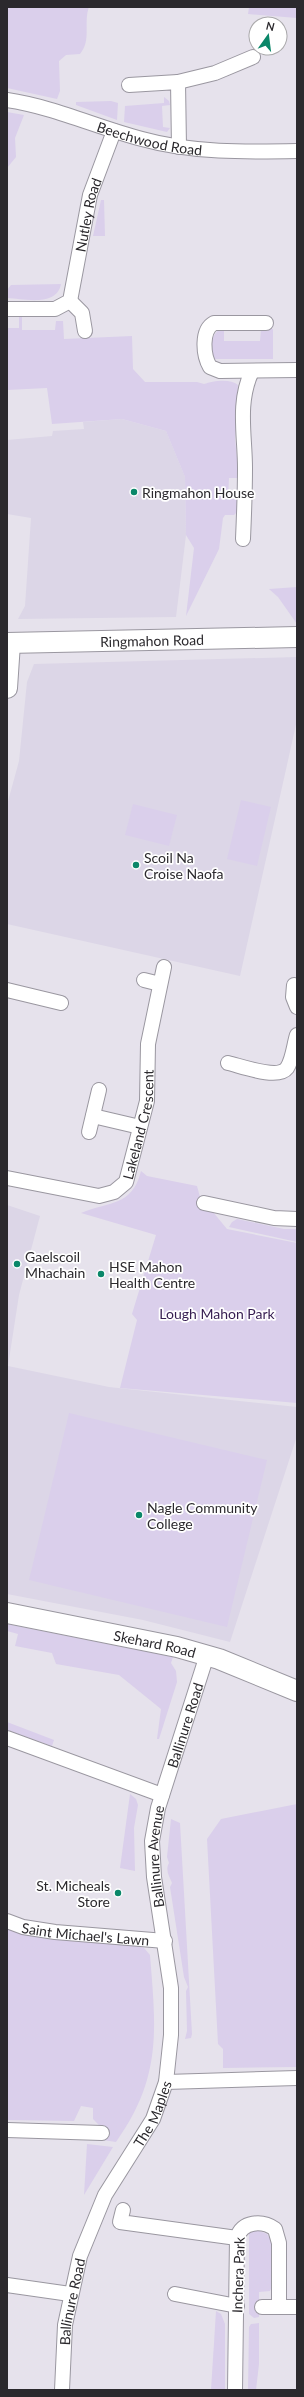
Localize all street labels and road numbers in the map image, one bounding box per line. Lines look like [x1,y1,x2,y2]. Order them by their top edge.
street label: Beechwood Road [95,117,203,158]
street label: Nutley Road [71,175,104,253]
street label: Ringmahon Road [100,630,204,650]
street label: Lakeland Crescent [119,1069,156,1181]
street label: Skehard Road [112,1626,198,1661]
street label: Ballinure Road [163,1680,206,1770]
street label: Ballinure Avenue [143,1804,167,1909]
street label: Saint Michael's Lawn [21,1918,150,1948]
street label: The Maples [129,2078,174,2150]
street label: Inchera Park [228,2236,248,2313]
street label: Ballinure Road [56,2257,88,2346]

